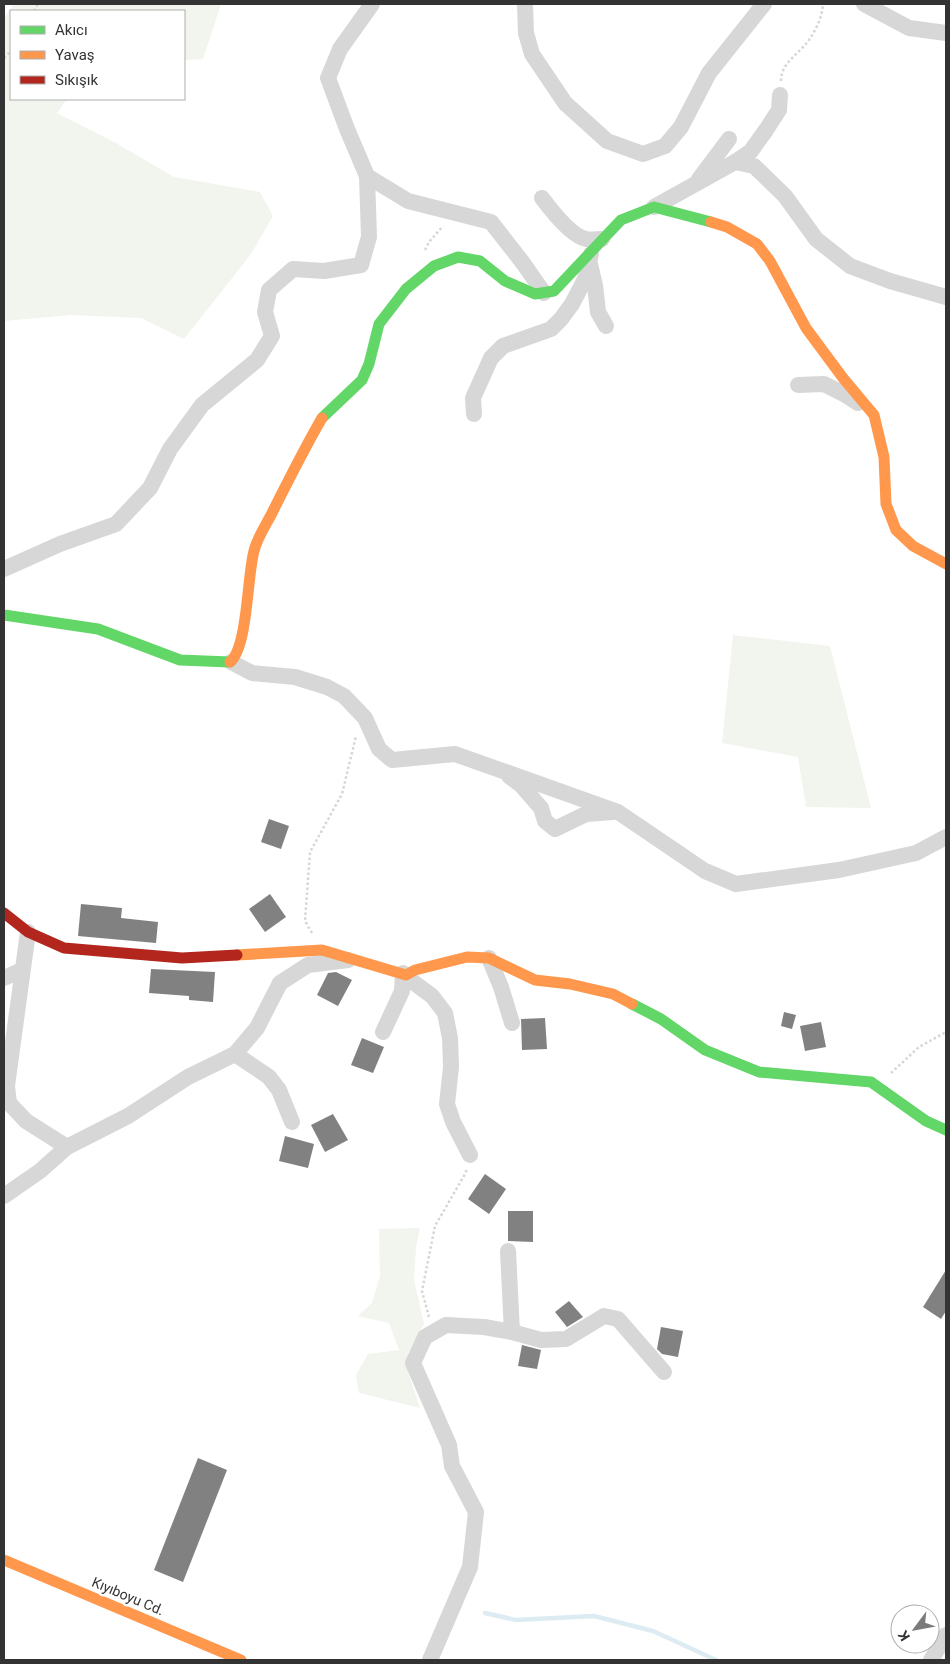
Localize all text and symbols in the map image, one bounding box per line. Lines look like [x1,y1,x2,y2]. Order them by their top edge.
legend [10,10,185,100]
text: Akıcı [55,21,88,39]
text: Yavaş [55,46,95,64]
text: Sıkışık [55,71,98,89]
street label: Kıyıboyu Cd. [90,1574,166,1618]
north arrow [890,1604,940,1654]
text: K [895,1628,913,1644]

